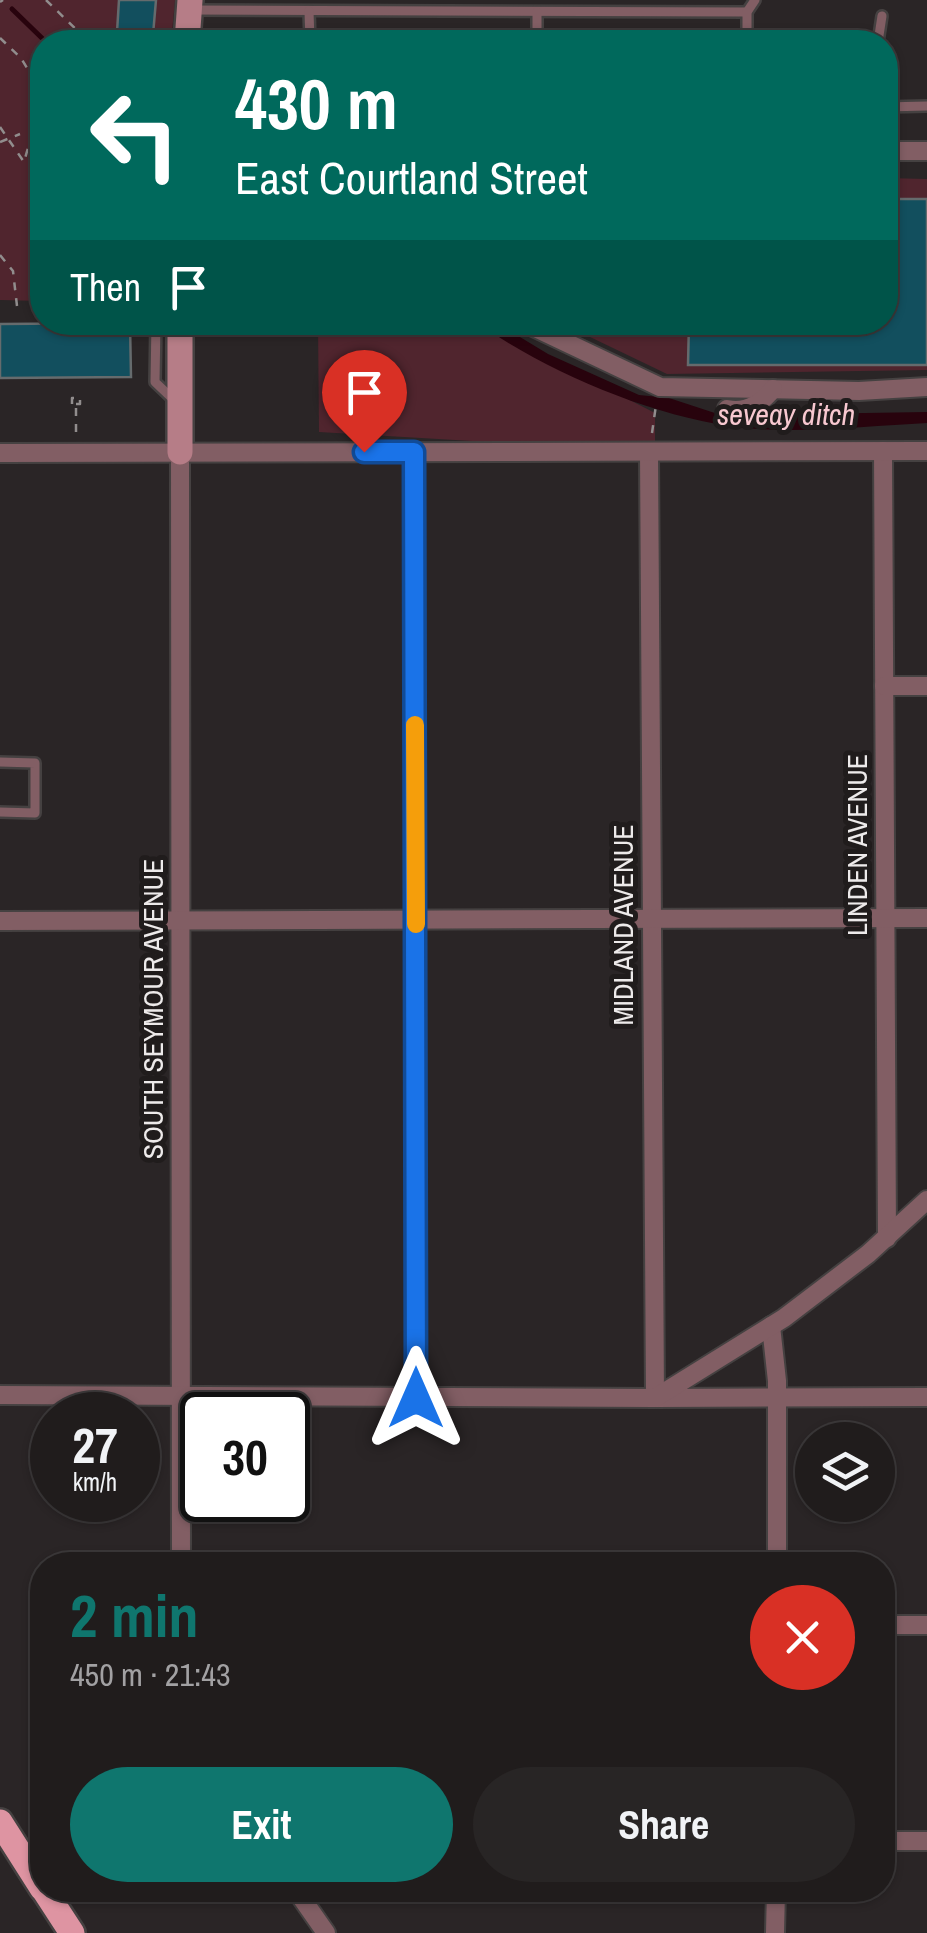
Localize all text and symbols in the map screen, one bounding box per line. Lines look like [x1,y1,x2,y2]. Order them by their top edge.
text: 430 m [235,57,398,151]
icon: left [70,70,200,200]
text: East Courtland Street [235,147,588,208]
icon: arrive [161,260,216,315]
text: Then [70,262,141,313]
pin [322,350,407,453]
icon: arrive [337,365,392,420]
water label: seveay ditch [717,394,855,434]
street label: LINDEN AVENUE [838,754,876,936]
street label: MIDLAND AVENUE [604,824,642,1026]
street label: SOUTH SEYMOUR AVENUE [134,859,172,1159]
position arrow [364,1346,468,1450]
speed limit sign: 30 [180,1392,310,1522]
text: 27 [72,1411,118,1479]
map controls [795,1422,895,1522]
button: layers [795,1422,895,1522]
text: km/h [73,1465,117,1499]
text: 2 min [70,1575,199,1656]
button: close [750,1585,855,1690]
text: 450 m · 21:43 [70,1653,230,1696]
button: Exit [70,1767,453,1882]
button: Share [473,1767,855,1882]

